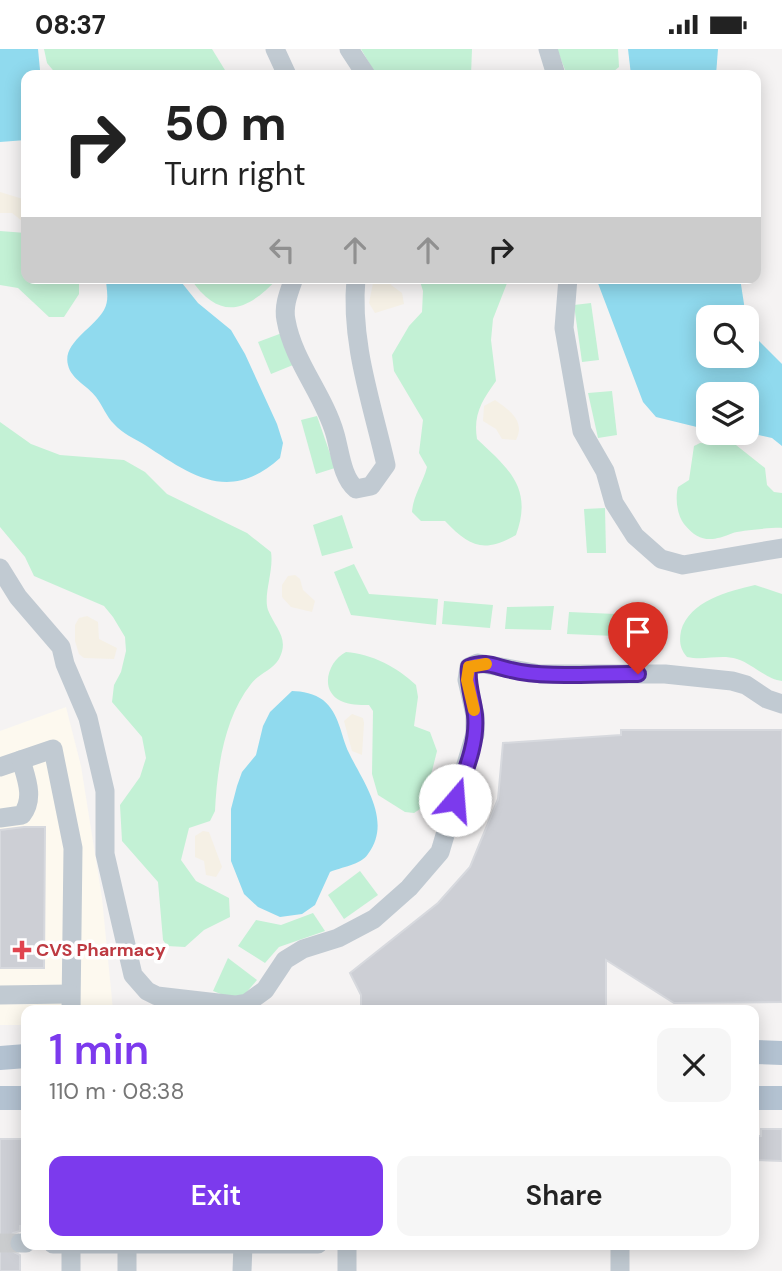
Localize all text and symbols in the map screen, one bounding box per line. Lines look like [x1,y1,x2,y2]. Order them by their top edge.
text: 08:37 [35,8,106,42]
text: 50 m [164,91,287,155]
icon: right [49,98,140,189]
text: Turn right [164,153,306,195]
icon: left [263,231,301,269]
icon: ahead [336,231,374,269]
icon: ahead [409,231,447,269]
icon: right [482,231,520,269]
map controls [696,305,759,445]
button: search [696,305,759,368]
button: layers [696,382,759,445]
pin [608,602,668,674]
icon: arrive [619,613,657,651]
position arrow [418,763,492,837]
place label: CVS Pharmacy [36,938,166,962]
marker: CVS Pharmacy [14,942,30,958]
text: 1 min [49,1022,149,1077]
button: close [657,1028,731,1102]
text: 110 m · 08:38 [49,1076,184,1106]
button: Exit [49,1156,383,1236]
button: Share [397,1156,731,1236]

